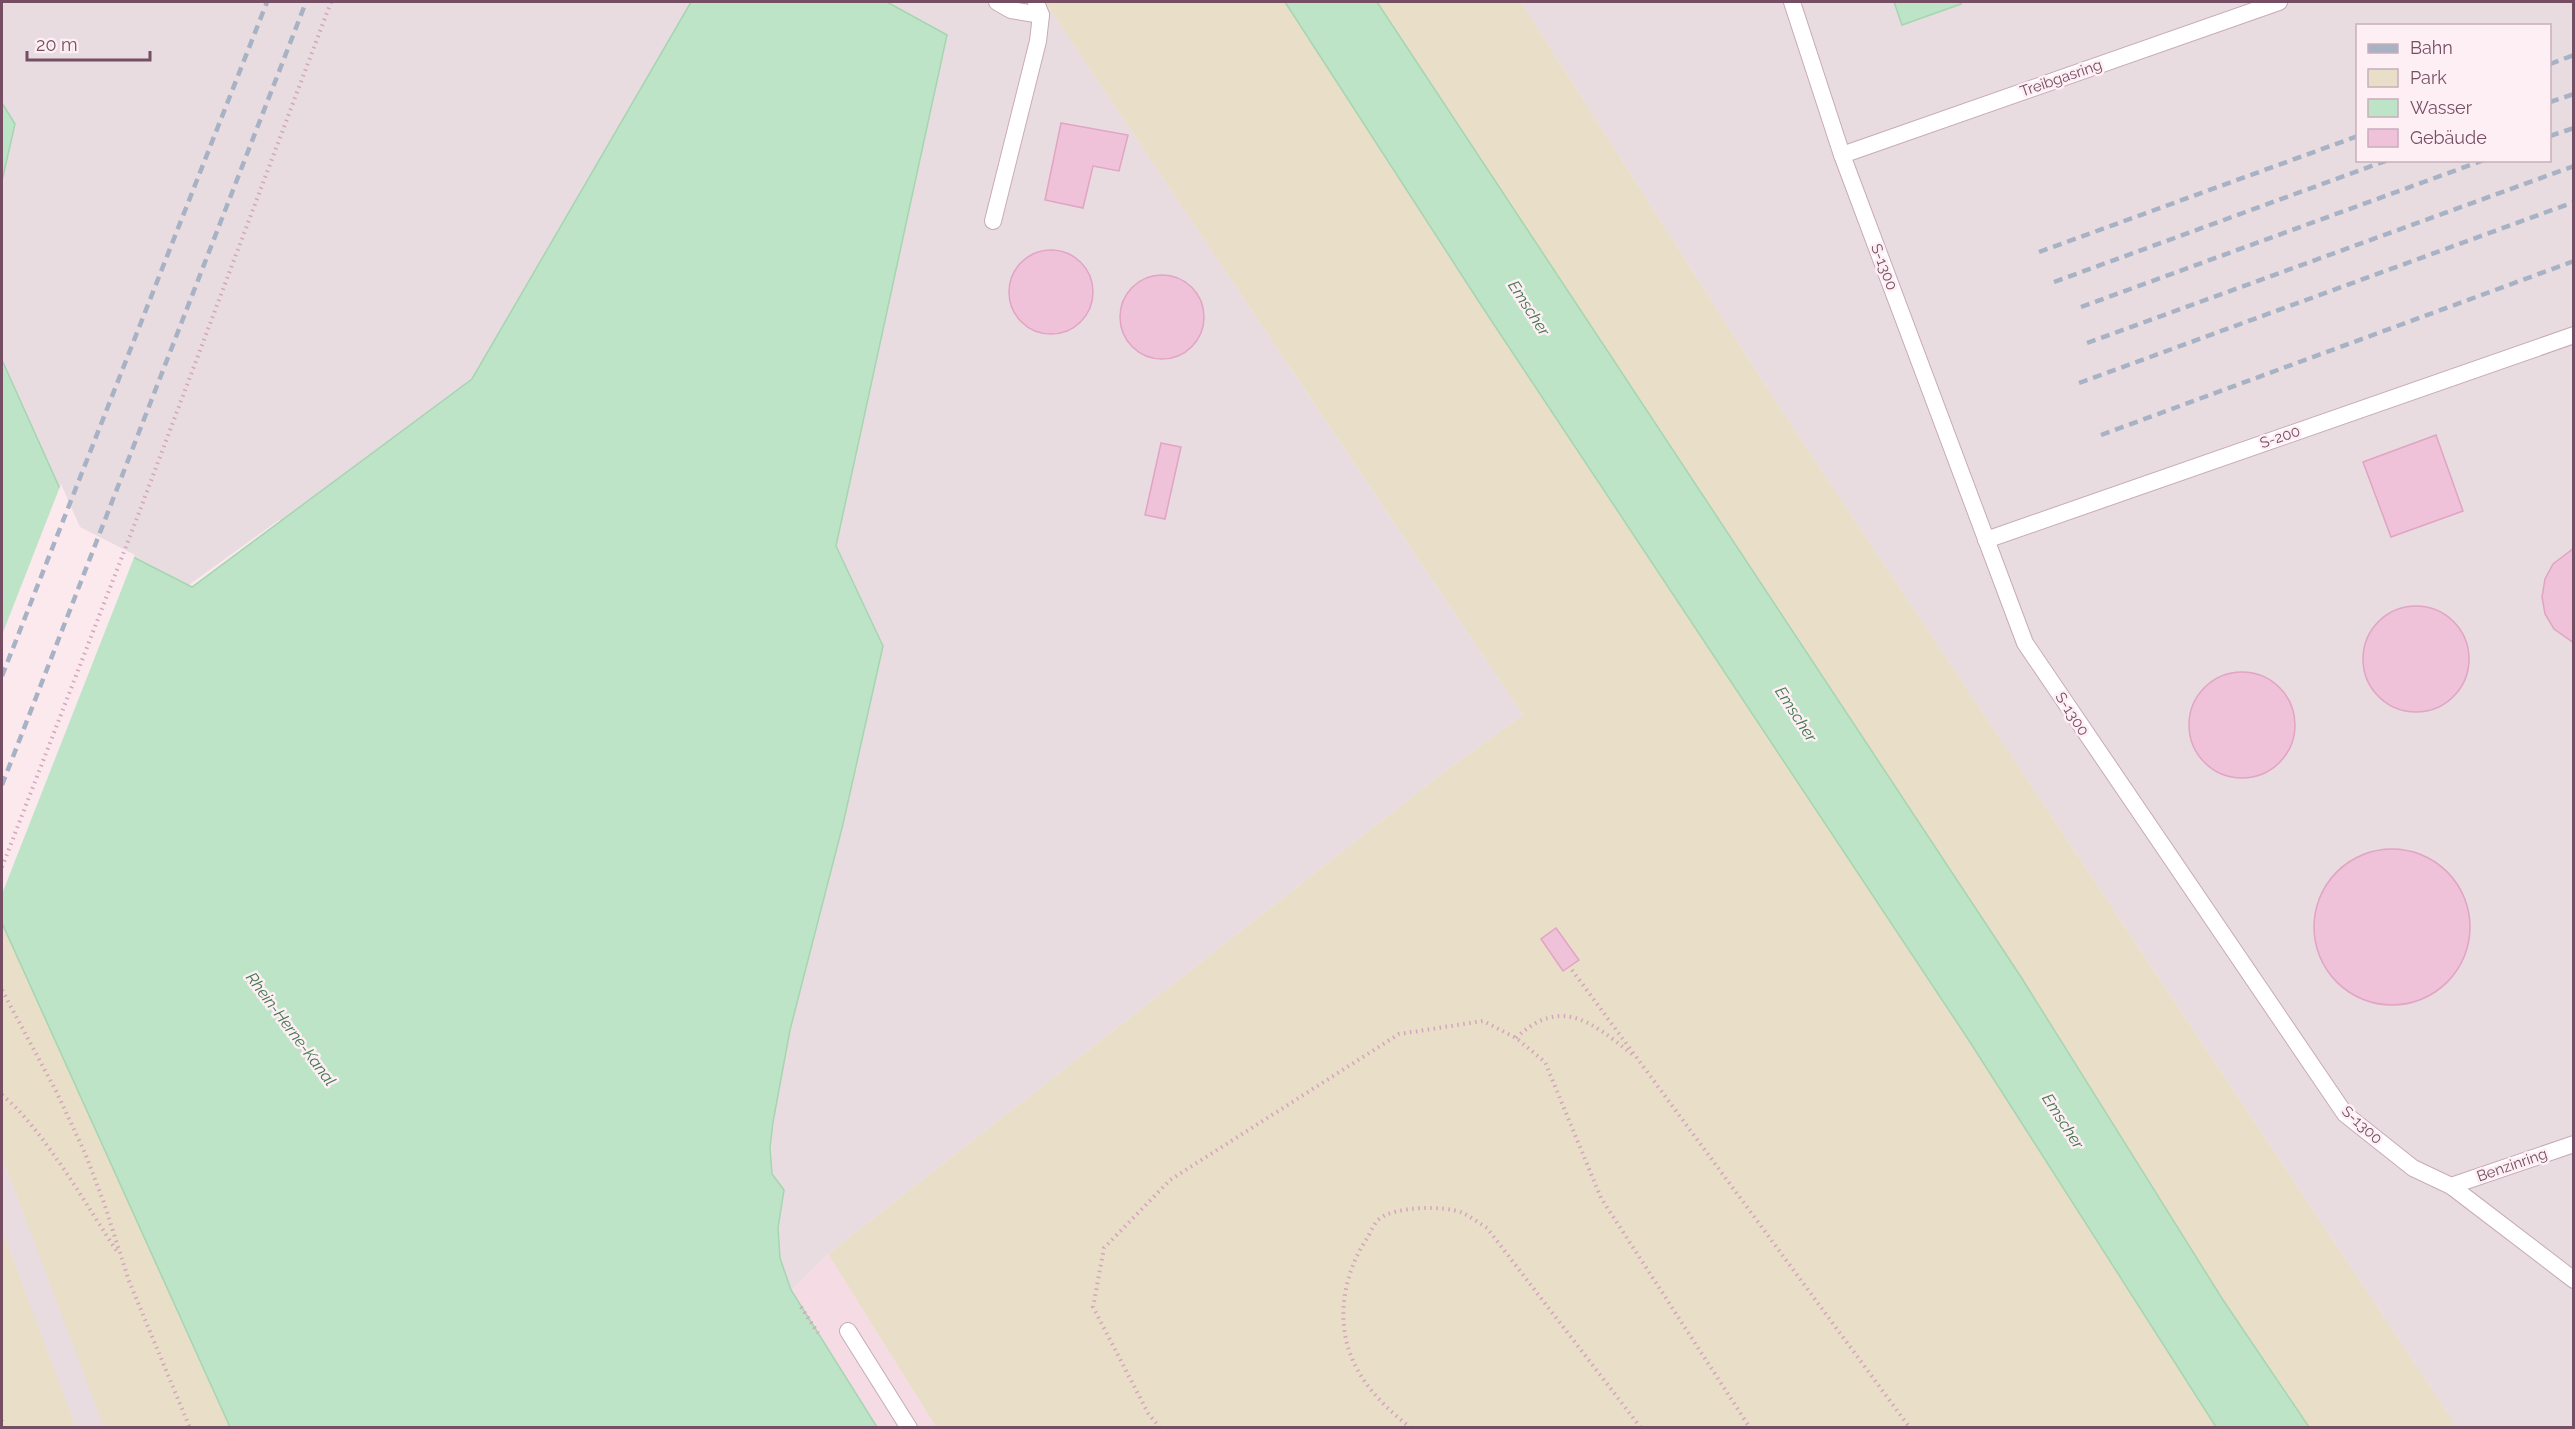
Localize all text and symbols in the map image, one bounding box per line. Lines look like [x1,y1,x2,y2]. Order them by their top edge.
scale bar [27,24,150,62]
legend [2356,24,2551,162]
text: 20 m [36,34,78,55]
text: Bahn [2410,37,2453,58]
street label: Treibgasring [2018,56,2104,100]
text: Park [2410,67,2447,88]
text: Wasser [2410,97,2473,118]
text: Gebäude [2410,127,2487,148]
street label: S-1300 [1867,241,1901,293]
water label: Emscher [1504,277,1554,340]
street label: S-200 [2257,422,2303,452]
water label: Emscher [1771,683,1821,746]
street label: S-1300 [2051,689,2093,739]
water label: Rhein-Herne-Kanal [242,969,340,1089]
water label: Emscher [2038,1090,2088,1153]
street label: S-1300 [2338,1102,2386,1148]
street label: Benzinring [2474,1145,2550,1185]

